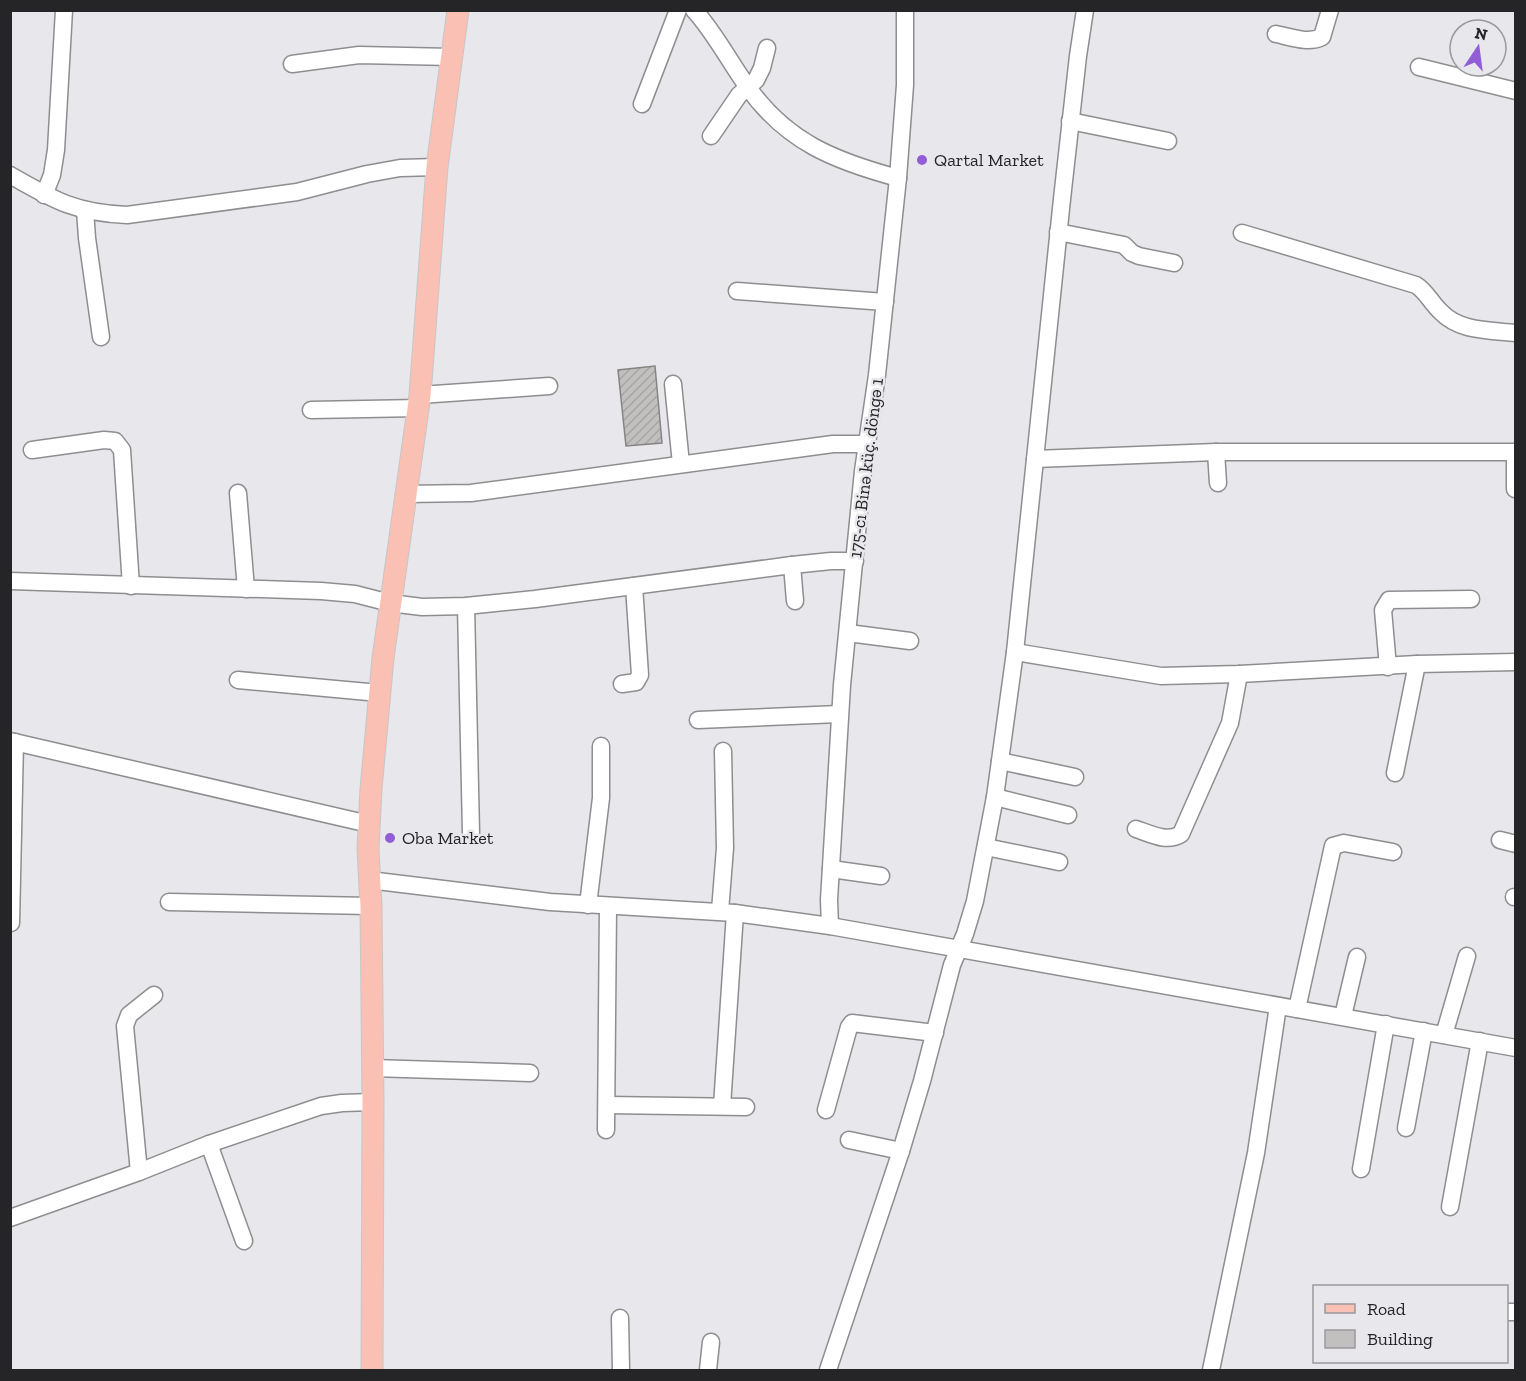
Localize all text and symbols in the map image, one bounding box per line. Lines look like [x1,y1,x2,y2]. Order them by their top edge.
north arrow [1448,18,1508,78]
text: N [1473,23,1489,44]
place label: Qartal Market [934,149,1044,171]
marker: Qartal Market [915,153,929,167]
street label: 175-cı Binə küç. döngə 1 [844,377,888,559]
place label: Oba Market [402,827,494,849]
marker: Oba Market [383,831,397,845]
legend [1313,1285,1508,1363]
text: Road [1367,1298,1406,1320]
text: Building [1367,1328,1433,1350]

